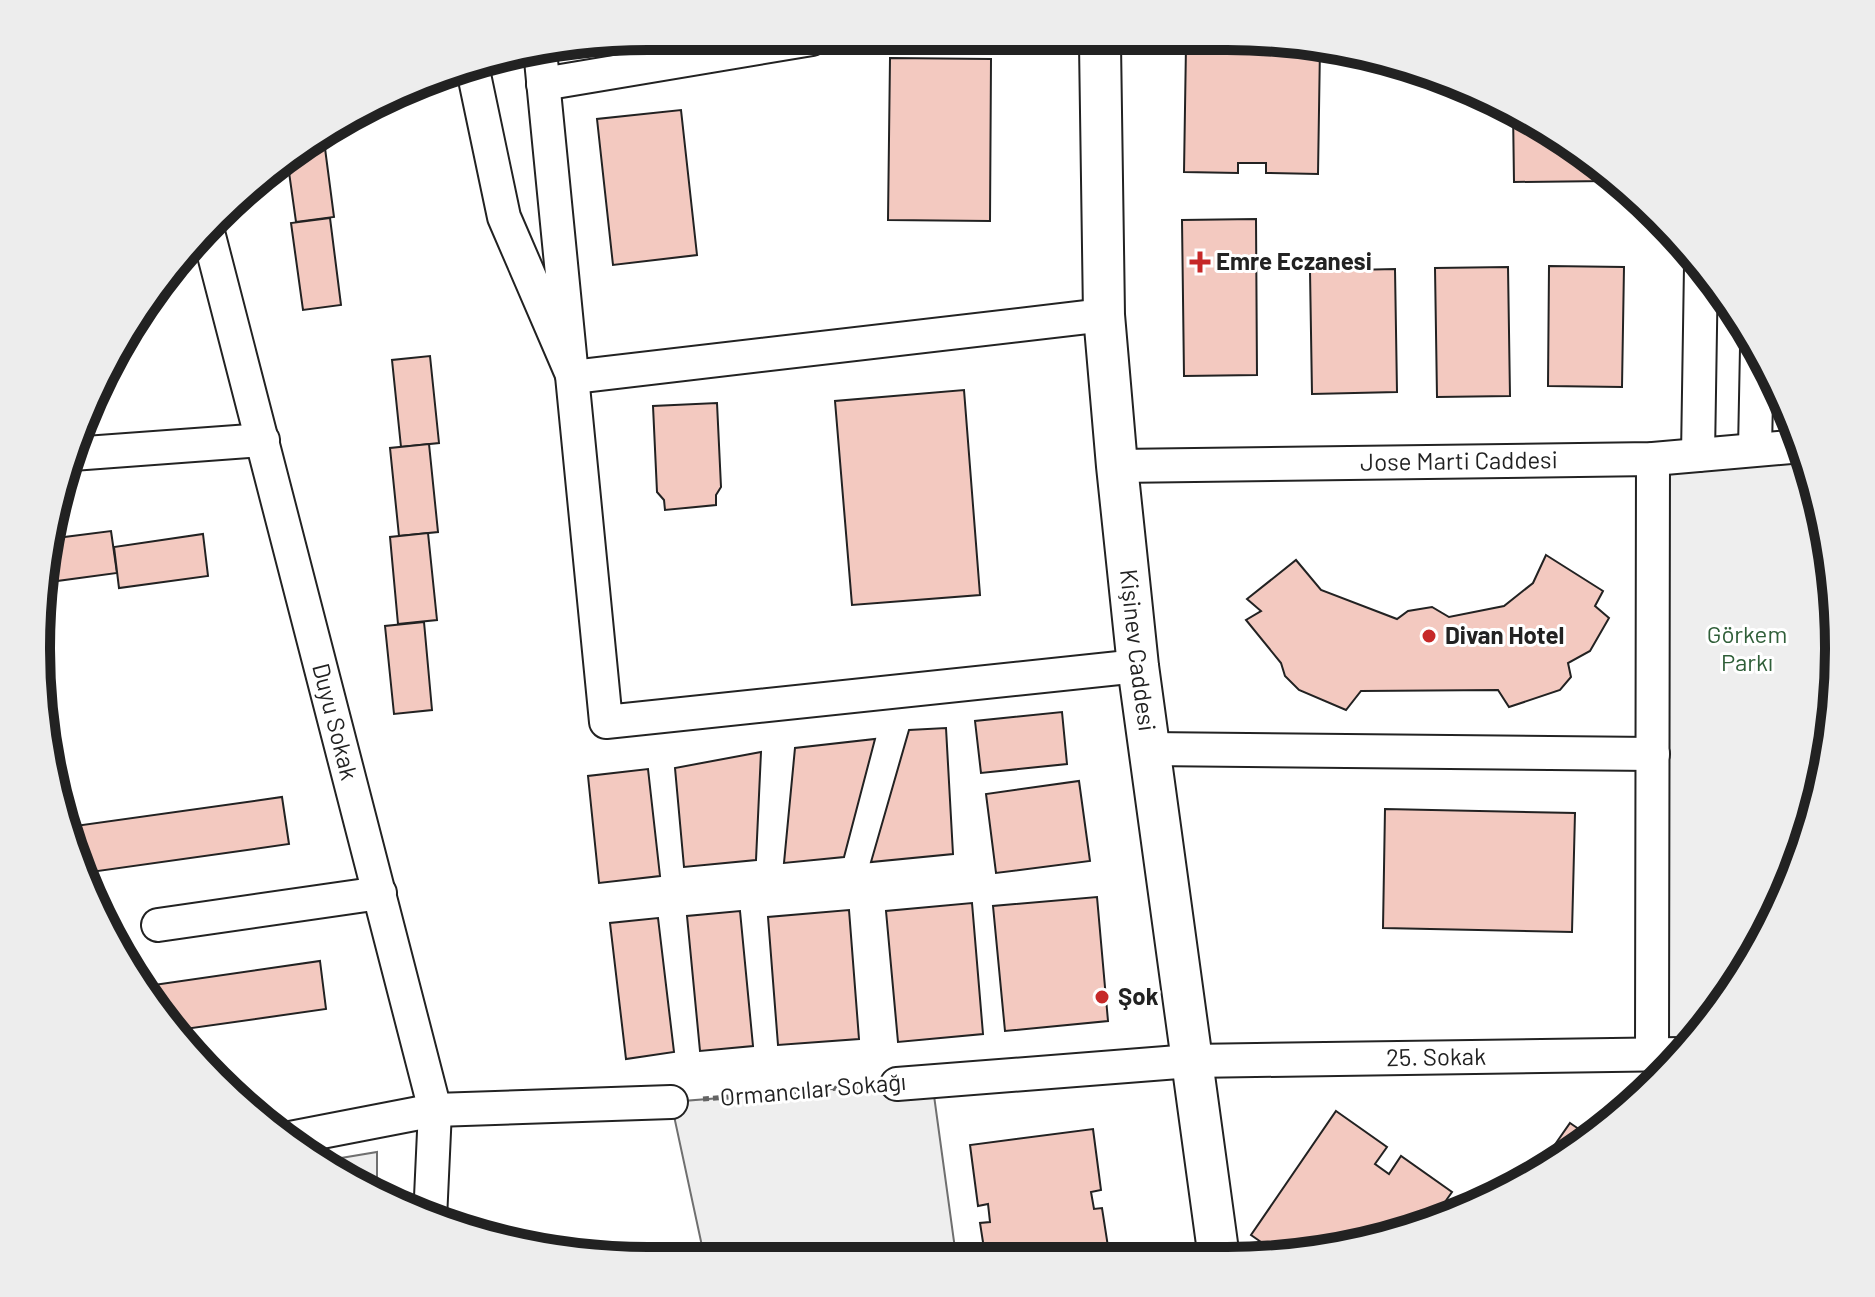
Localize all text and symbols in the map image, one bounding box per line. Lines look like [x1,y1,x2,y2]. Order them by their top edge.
place label: Emre Eczanesi [1216,246,1372,275]
marker: Emre Eczanesi [1191,253,1209,271]
street label: Jose Marti Caddesi [1360,444,1558,476]
street label: Kişinev Caddesi [1115,568,1163,733]
park label: Görkem Parkı [1707,619,1787,676]
place label: Divan Hotel [1445,620,1564,649]
marker: Divan Hotel [1420,627,1438,645]
street label: Duyu Sokak [307,660,365,783]
place label: Şok [1118,981,1159,1010]
marker: Şok [1093,988,1111,1006]
street label: 25. Sokak [1386,1041,1486,1071]
street label: Ormancılar Sokağı [719,1066,907,1111]

